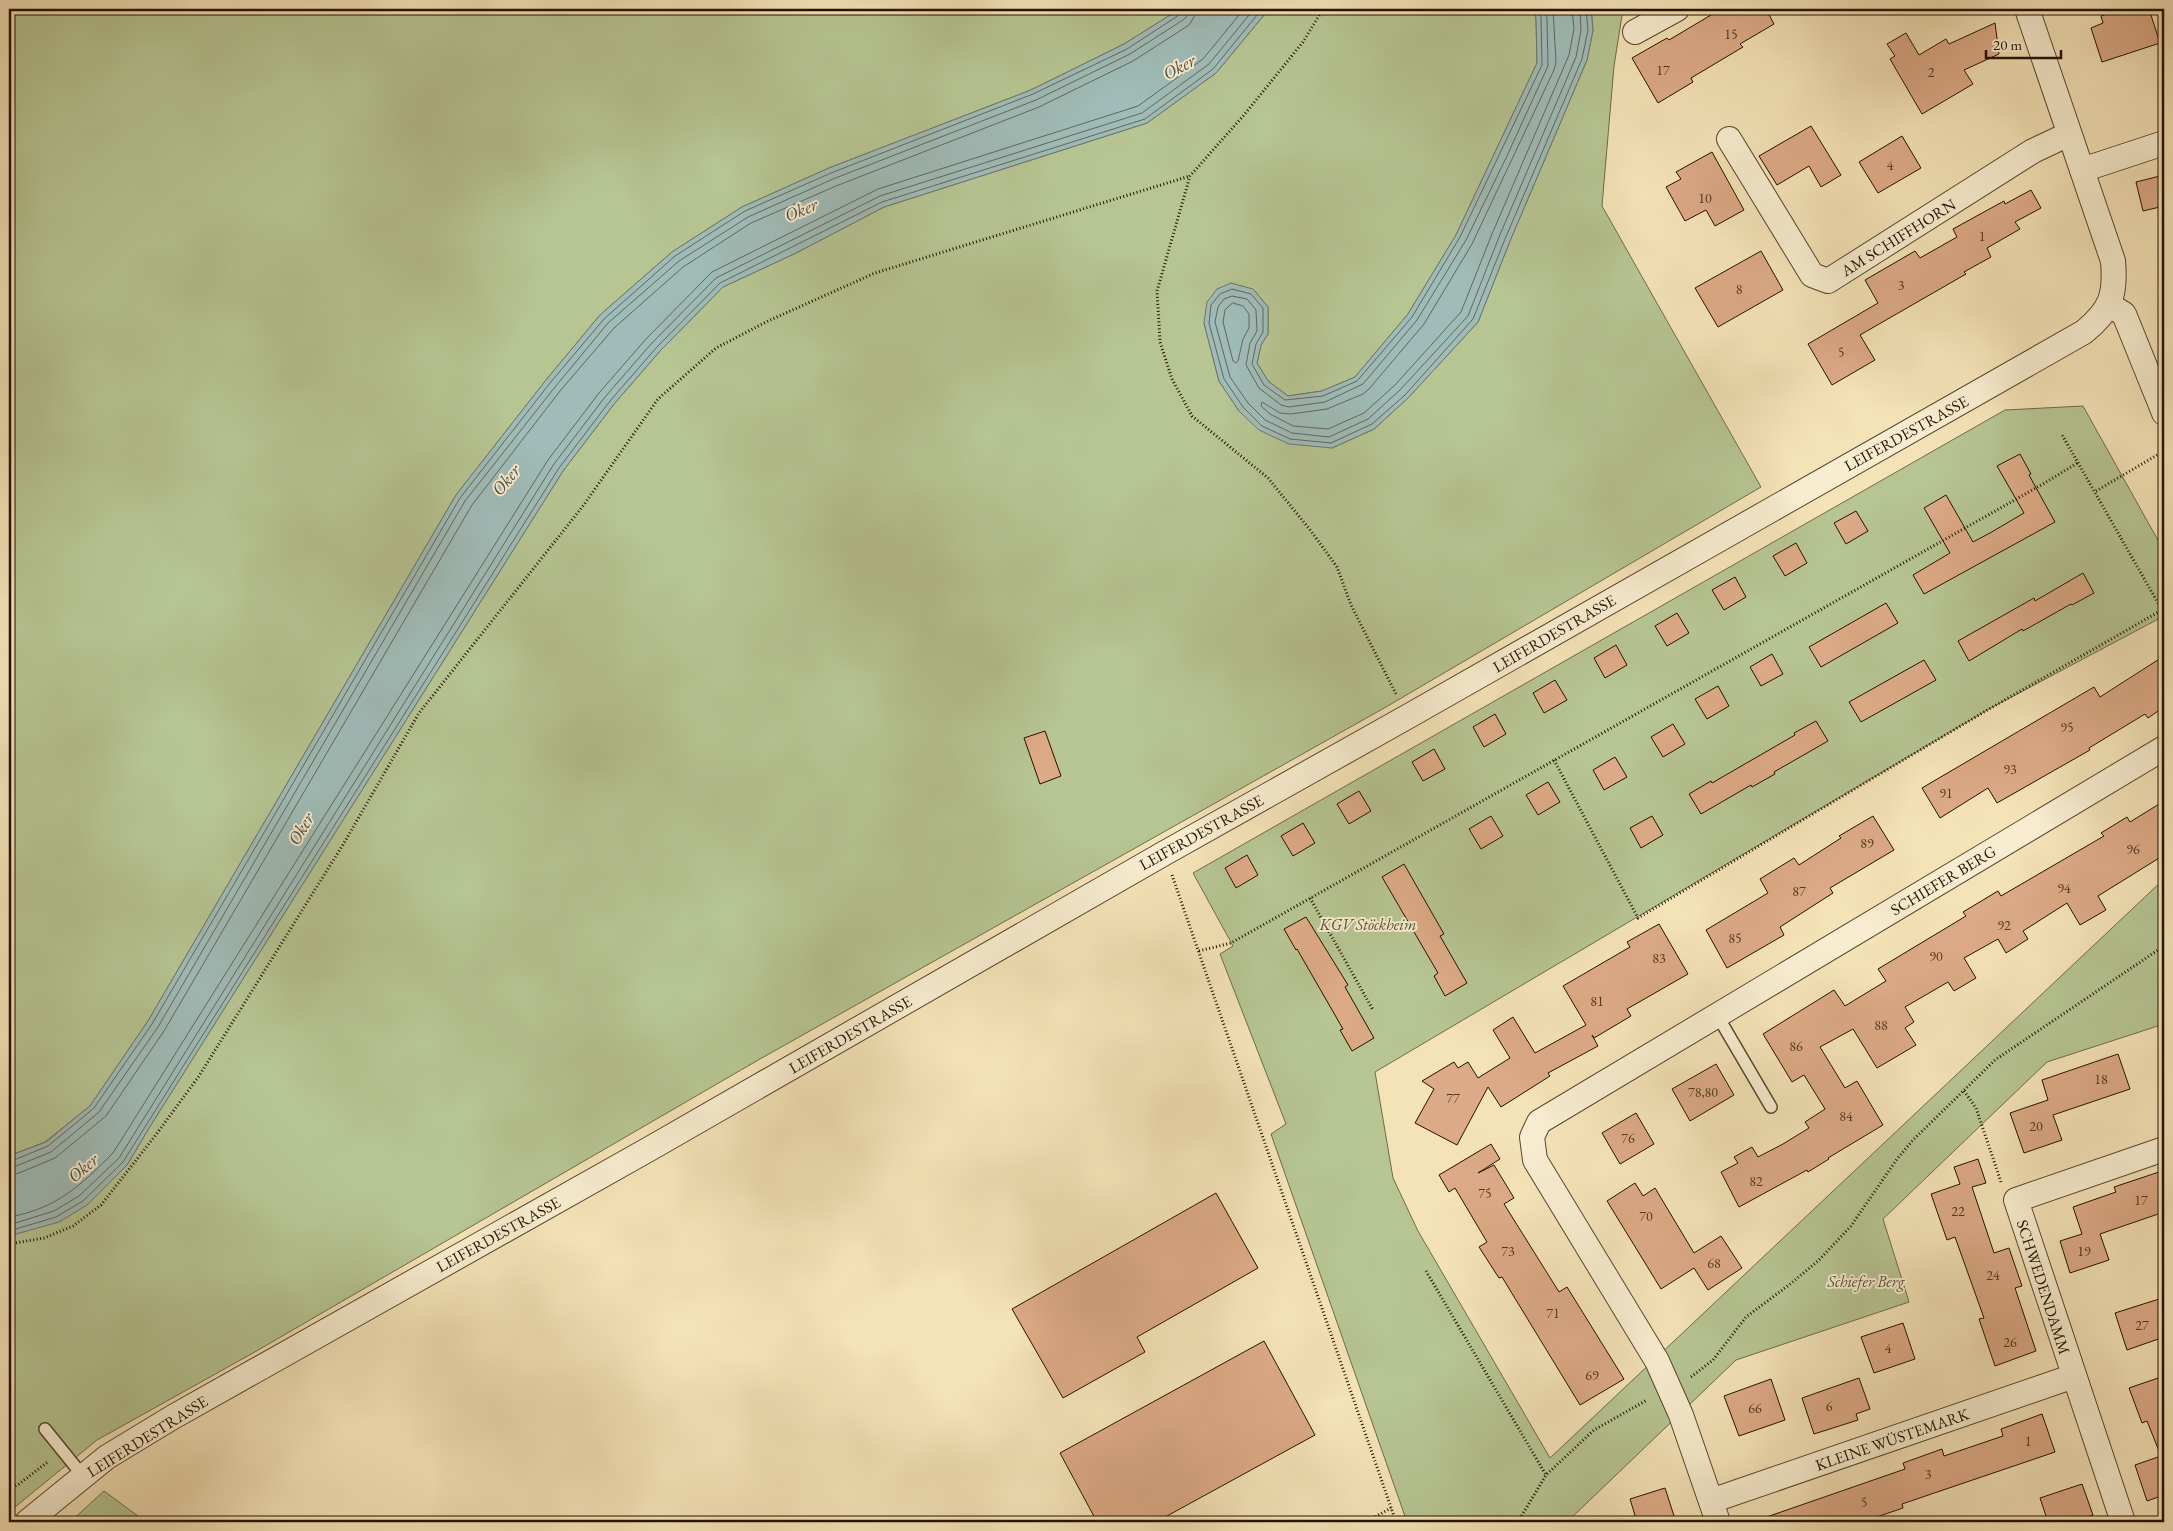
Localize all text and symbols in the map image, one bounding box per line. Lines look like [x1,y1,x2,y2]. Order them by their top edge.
house number: 15 [1724,25,1738,43]
scale bar [1986,28,2060,60]
text: 20 m [1993,35,2022,54]
water label: Oker [1159,48,1200,85]
house number: 17 [1656,61,1670,79]
house number: 2 [1928,63,1935,81]
house number: 4 [1887,156,1894,174]
house number: 10 [1698,189,1712,207]
water label: Oker [781,192,822,227]
street label: AM SCHIFFHORN [1836,194,1960,282]
house number: 1 [1979,227,1985,245]
house number: 3 [1898,276,1905,294]
house number: 8 [1736,280,1743,298]
house number: 5 [1838,343,1844,361]
street label: LEIFERDESTRASSE [1840,391,1972,476]
water label: Oker [486,458,526,500]
street label: LEIFERDESTRASSE [1489,590,1620,677]
house number: 95 [2060,718,2074,736]
house number: 93 [2003,760,2017,778]
house number: 91 [1939,784,1953,802]
street label: LEIFERDESTRASSE [1135,790,1267,875]
water label: Oker [282,807,320,849]
house number: 89 [1860,834,1874,852]
street label: SCHIEFER BERG [1887,840,2000,920]
house number: 96 [2126,840,2140,858]
house number: 94 [2057,879,2071,897]
house number: 87 [1792,882,1806,900]
park label: KGV Stöckheim [1319,914,1416,935]
house number: 92 [1997,916,2011,934]
house number: 85 [1728,929,1742,947]
house number: 90 [1929,947,1943,965]
house number: 83 [1652,949,1666,967]
street label: LEIFERDESTRASSE [785,991,916,1078]
house number: 81 [1590,992,1604,1010]
house number: 88 [1874,1016,1888,1034]
house number: 86 [1789,1037,1803,1055]
house number: 18 [2094,1070,2108,1088]
house number: 78,80 [1688,1083,1718,1101]
house number: 77 [1446,1089,1460,1107]
house number: 84 [1839,1107,1853,1125]
house number: 20 [2029,1117,2043,1135]
house number: 76 [1621,1129,1635,1147]
water label: Oker [62,1147,104,1187]
house number: 82 [1749,1172,1763,1190]
house number: 75 [1478,1184,1492,1202]
house number: 17 [2134,1191,2148,1209]
street label: LEIFERDESTRASSE [432,1192,564,1277]
house number: 22 [1951,1202,1965,1220]
house number: 70 [1639,1207,1653,1225]
street label: SCHWEDENDAMM [2012,1217,2075,1357]
house number: 73 [1501,1242,1515,1260]
house number: 19 [2077,1242,2091,1260]
house number: 68 [1707,1254,1721,1272]
house number: 24 [1986,1266,2000,1284]
park label: Schiefer Berg [1827,1271,1906,1292]
house number: 71 [1546,1304,1560,1322]
house number: 27 [2135,1316,2149,1334]
house number: 26 [2003,1333,2017,1351]
house number: 4 [1885,1339,1892,1357]
house number: 69 [1585,1366,1599,1384]
street label: LEIFERDESTRASSE [83,1391,212,1482]
house number: 6 [1826,1397,1833,1415]
house number: 66 [1748,1399,1762,1417]
street label: KLEINE WÜSTEMARK [1813,1403,1973,1476]
house number: 1 [2025,1432,2031,1450]
house number: 3 [1925,1465,1932,1483]
house number: 5 [1861,1493,1867,1511]

